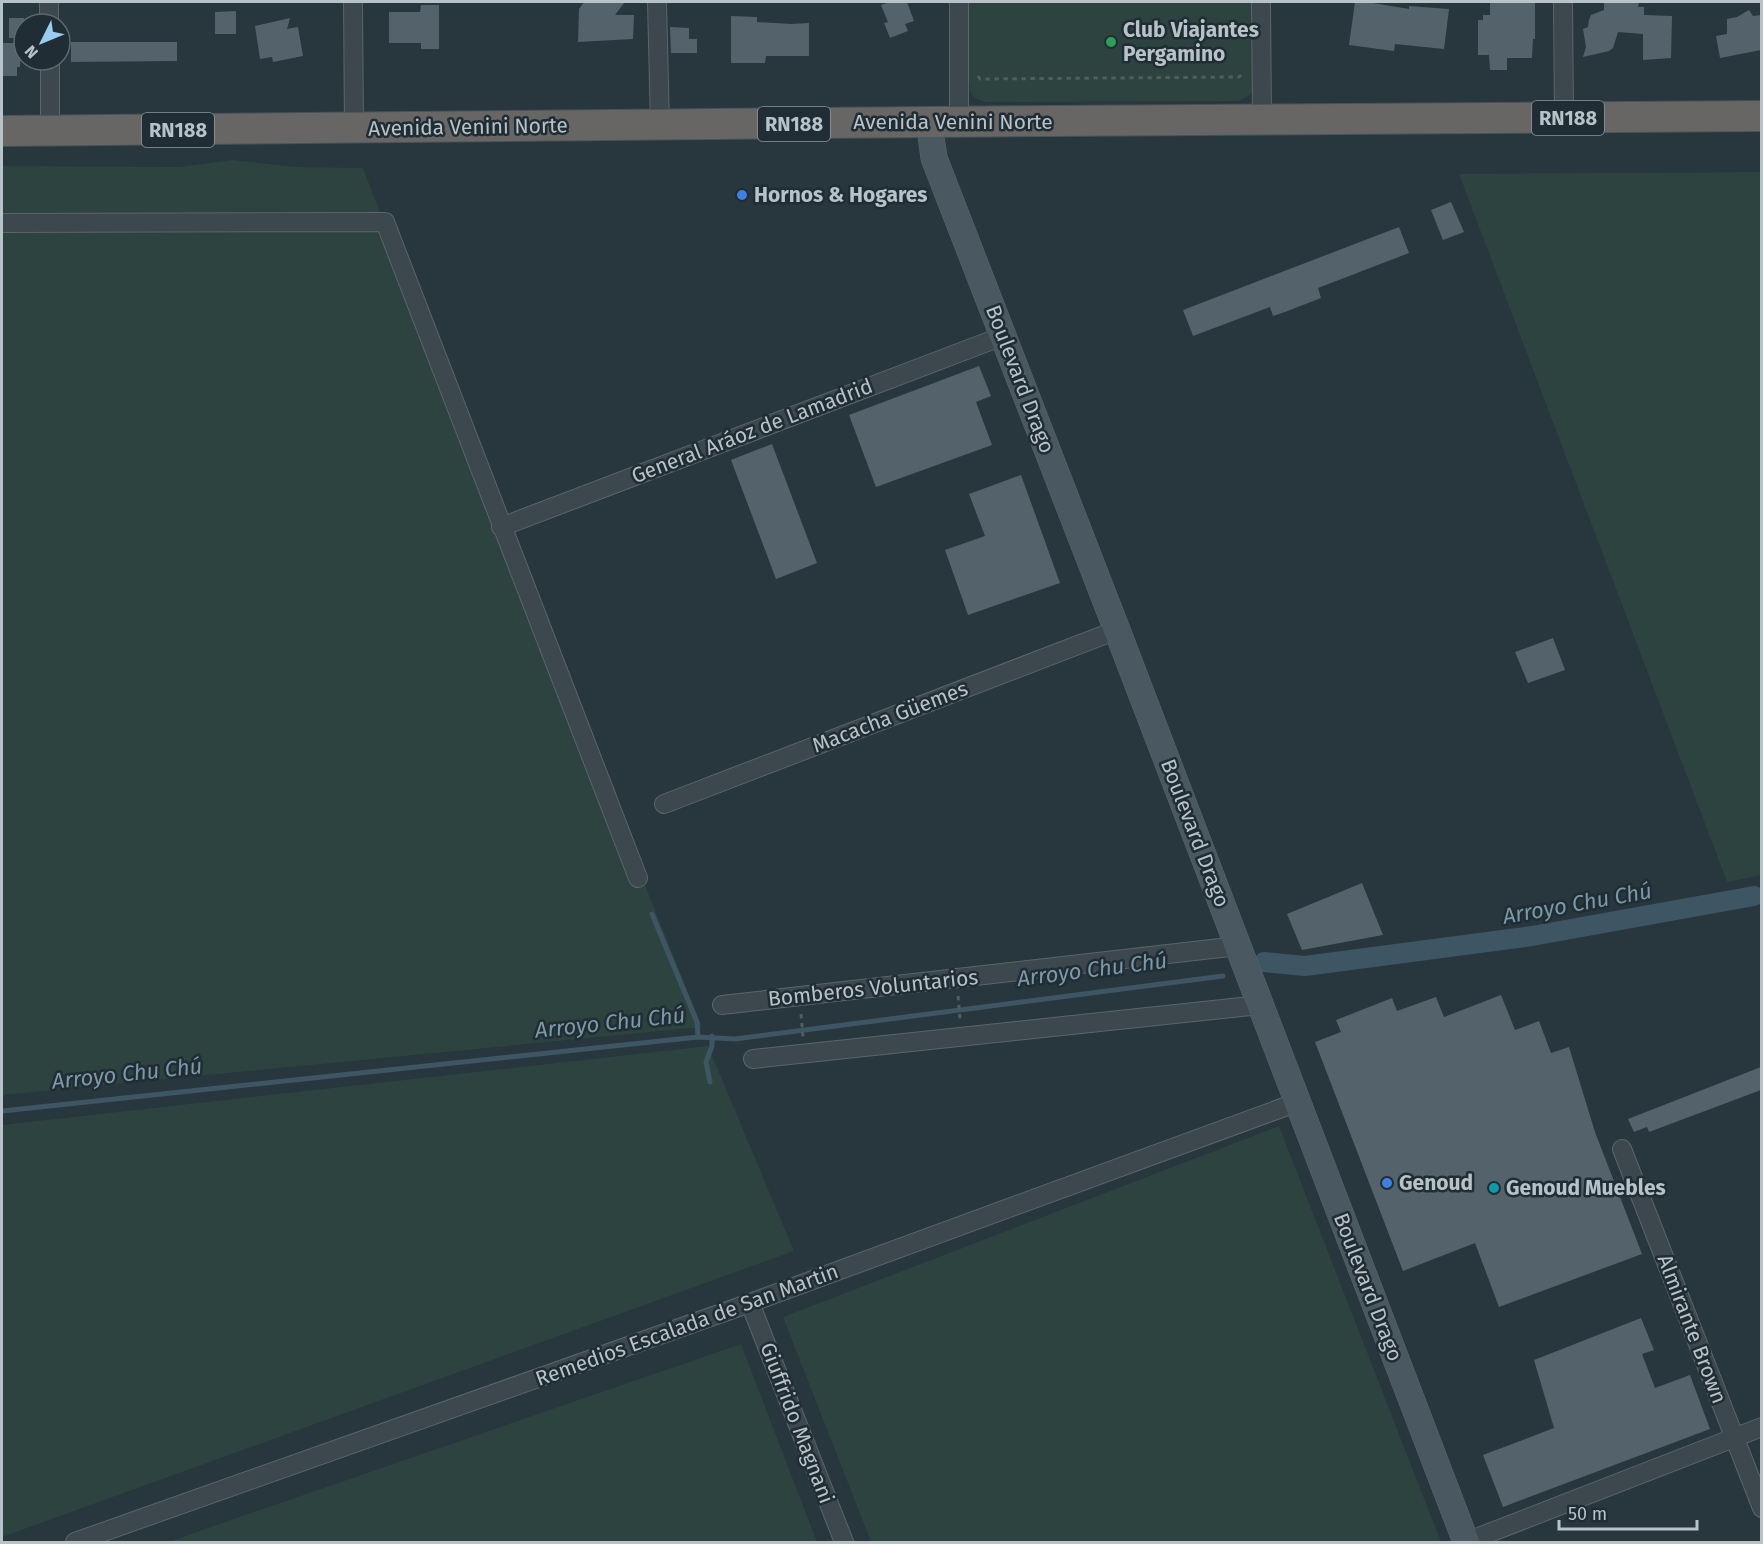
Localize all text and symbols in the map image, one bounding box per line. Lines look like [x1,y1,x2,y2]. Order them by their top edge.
north arrow [12,12,72,72]
place label: Club Viajantes Pergamino [1123,17,1259,67]
marker: Club Viajantes Pergamino [1104,35,1118,49]
text: N [21,42,42,62]
road number: RN188 [1532,101,1604,135]
road number: RN188 [758,107,830,141]
street label: Avenida Venini Norte [853,109,1053,135]
street label: Avenida Venini Norte [368,112,568,142]
road number: RN188 [142,113,214,147]
place label: Hornos & Hogares [754,182,927,208]
marker: Hornos & Hogares [735,188,749,202]
street label: Boulevard Drago [980,301,1060,457]
street label: General Aráoz de Lamadrid [628,373,876,489]
street label: Macacha Güemes [809,675,972,759]
street label: Boulevard Drago [1155,755,1235,911]
water label: Arroyo Chu Chú [1499,877,1654,930]
water label: Arroyo Chu Chú [1015,947,1169,992]
street label: Bomberos Voluntarios [767,964,980,1012]
water label: Arroyo Chu Chú [533,1001,686,1044]
water label: Arroyo Chu Chú [50,1052,203,1095]
place label: Genoud [1399,1170,1473,1196]
place label: Genoud Muebles [1506,1175,1666,1201]
marker: Genoud [1380,1176,1394,1190]
marker: Genoud Muebles [1487,1181,1501,1195]
street label: Boulevard Drago [1328,1209,1408,1365]
street label: Almirante Brown [1652,1251,1732,1407]
street label: Remedios Escalada de San Martin [532,1258,842,1392]
street label: Giuffrido Magnani [754,1339,840,1507]
scale bar [1559,1493,1697,1531]
text: 50 m [1568,1503,1607,1525]

